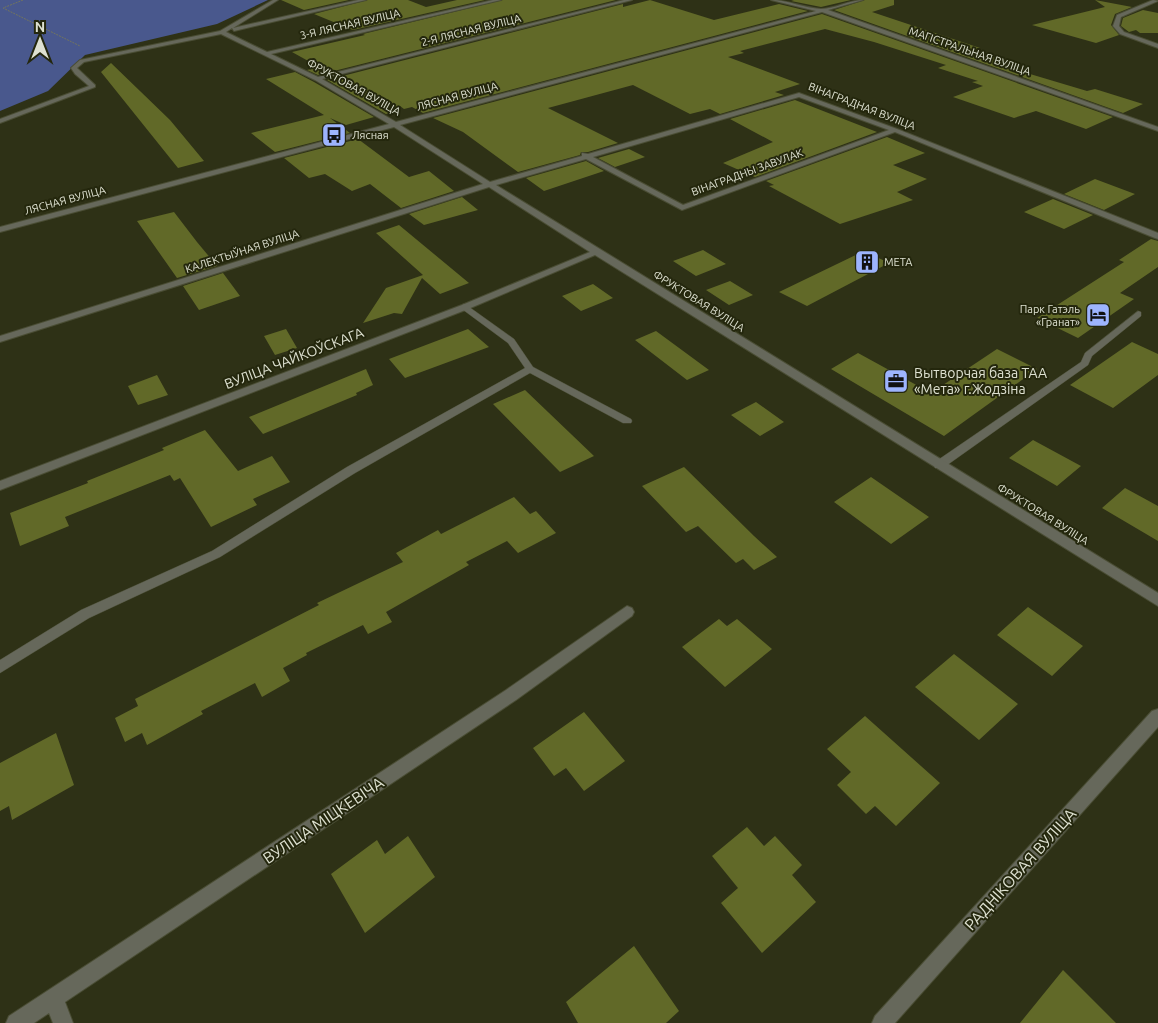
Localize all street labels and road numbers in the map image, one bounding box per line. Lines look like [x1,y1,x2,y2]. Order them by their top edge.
street label: 3-Я ЛЯСНАЯ ВУЛІЦА [299,6,402,41]
street label: 2-Я ЛЯСНАЯ ВУЛІЦА [420,12,523,48]
street label: МАГІСТРАЛЬНАЯ ВУЛІЦА [907,24,1033,78]
street label: ФРУКТОВАЯ ВУЛІЦА [305,56,404,118]
street label: ЛЯСНАЯ ВУЛІЦА [415,79,500,113]
street label: ВІНАГРАДНАЯ ВУЛІЦА [807,80,918,132]
street label: ВІНАГРАДНЫ ЗАВУЛАК [690,146,805,198]
street label: ЛЯСНАЯ ВУЛІЦА [23,183,108,217]
street label: КАЛЕКТЫЎНАЯ ВУЛІЦА [183,226,301,275]
street label: ФРУКТОВАЯ ВУЛІЦА [651,268,748,334]
street label: ВУЛІЦА ЧАЙКОЎСКАГА [221,322,366,392]
street label: ФРУКТОВАЯ ВУЛІЦА [995,481,1092,547]
street label: ВУЛІЦА МІЦКЕВІЧА [259,773,387,867]
street label: РАДНІКОВАЯ ВУЛІЦА [961,804,1080,934]

